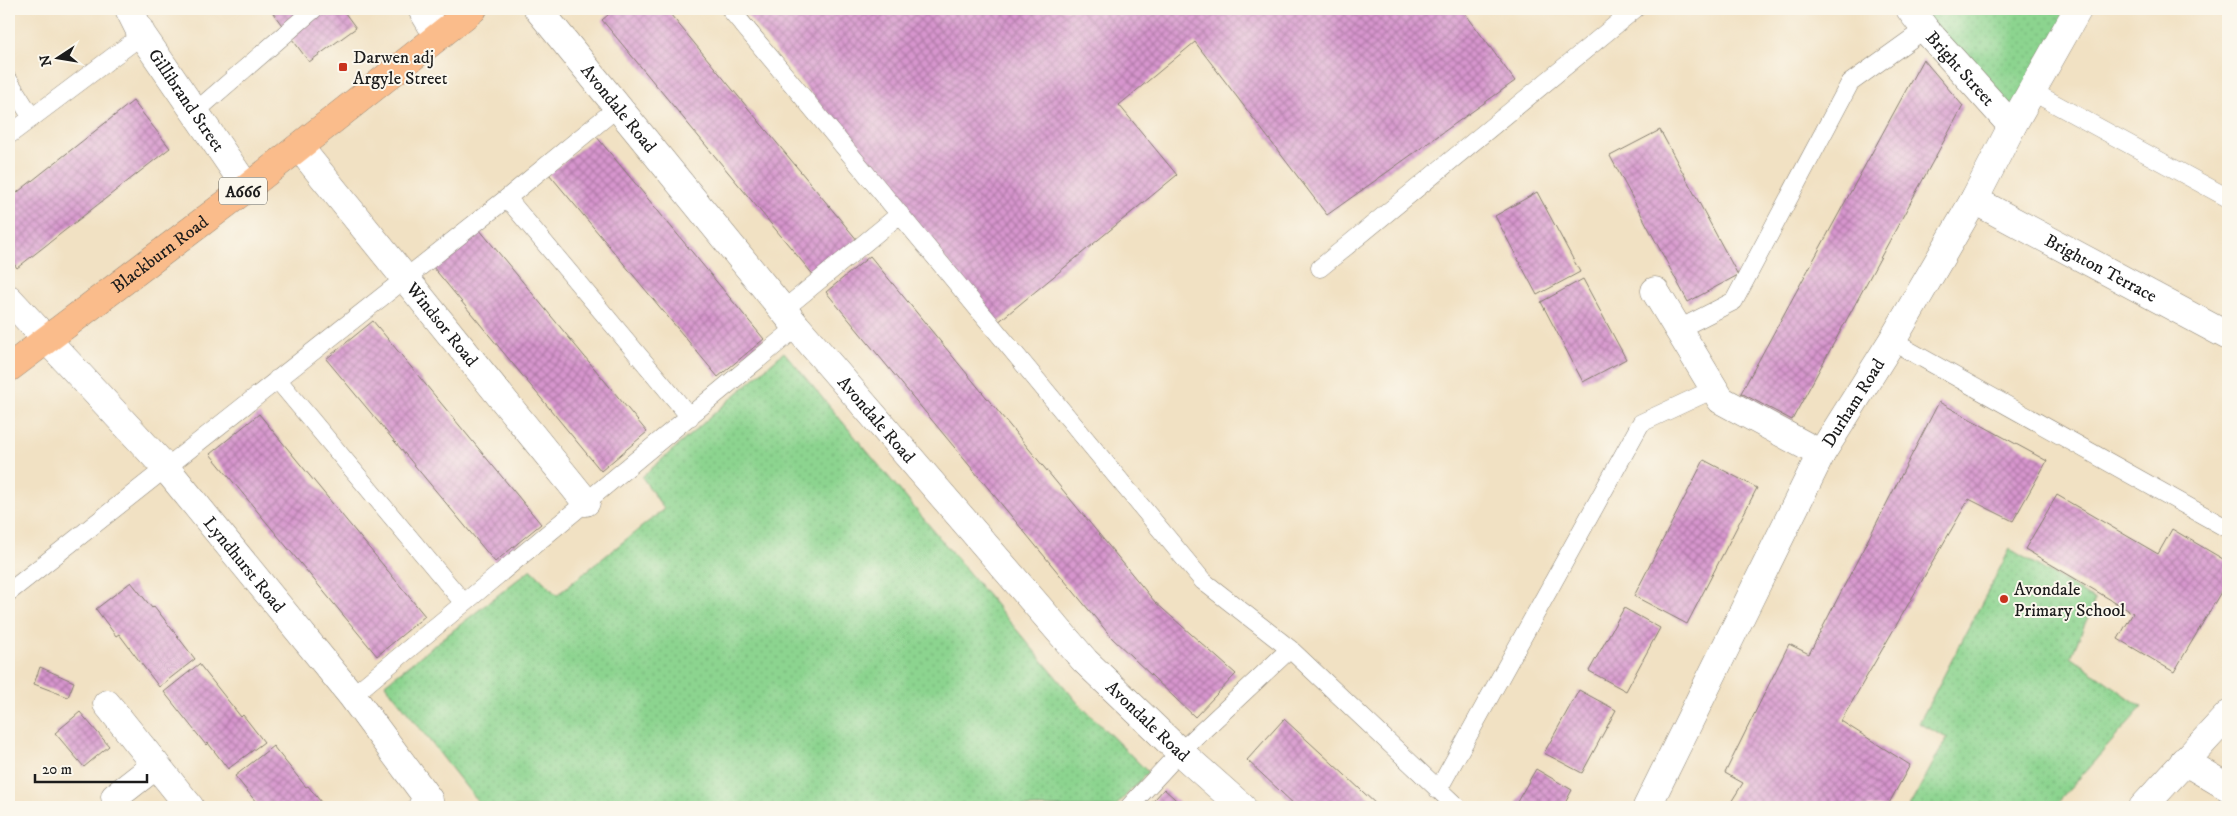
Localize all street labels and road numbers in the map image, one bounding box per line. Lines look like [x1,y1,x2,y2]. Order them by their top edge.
street label: Bright Street [1920,27,1999,111]
street label: Gillibrand Street [143,45,229,157]
street label: Avondale Road [576,60,661,158]
road number: A666 [219,178,267,205]
street label: Blackburn Road [108,211,213,298]
street label: Brighton Terrace [2041,230,2160,308]
street label: Windsor Road [400,278,482,372]
street label: Durham Road [1818,355,1890,452]
street label: Avondale Road [832,372,919,468]
street label: Lyndhurst Road [198,513,289,617]
street label: Avondale Road [1101,677,1193,767]

